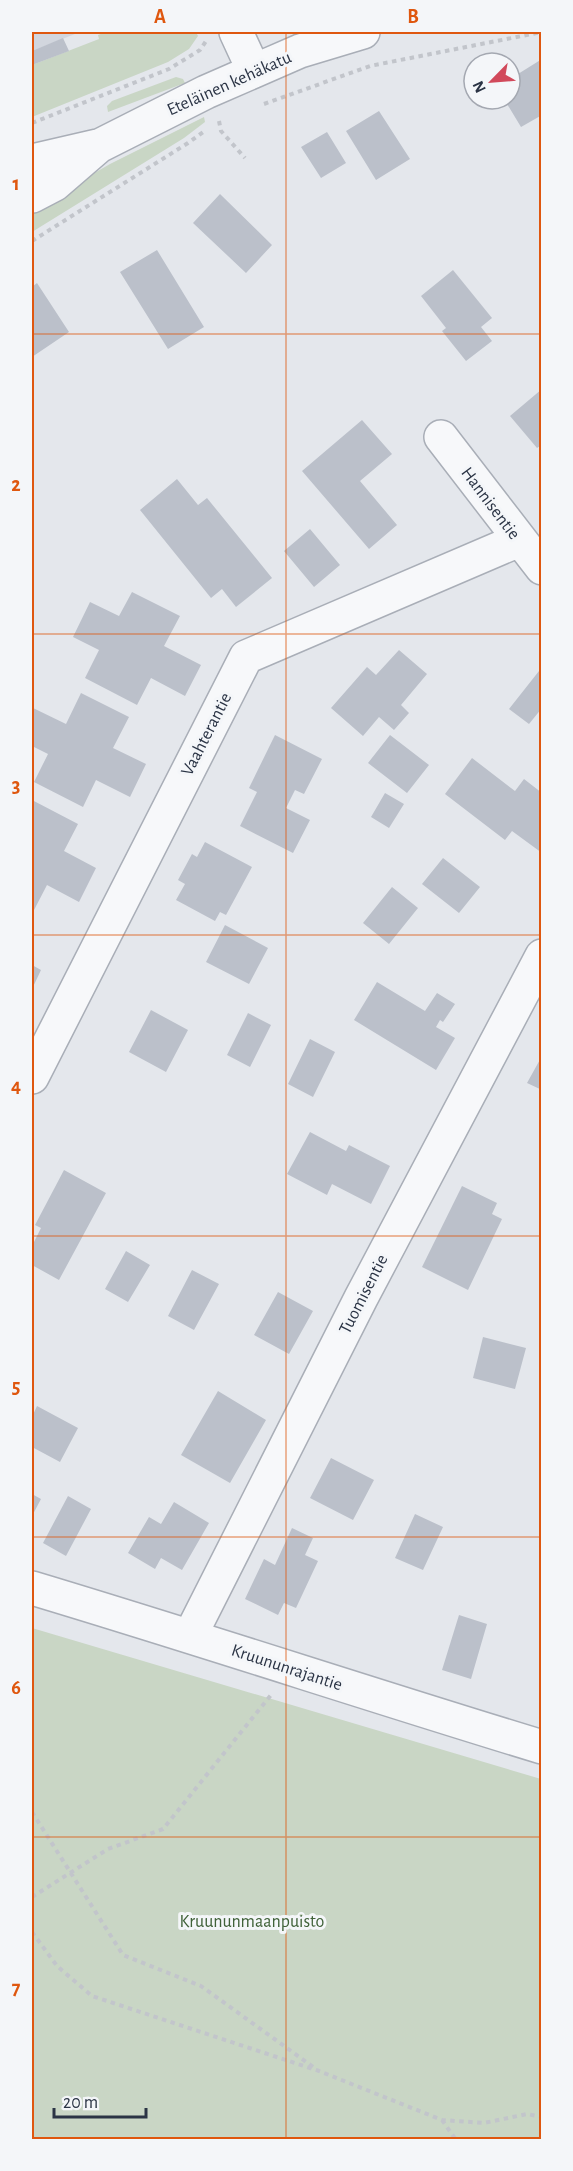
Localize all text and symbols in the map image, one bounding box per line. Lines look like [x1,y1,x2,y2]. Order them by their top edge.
text: A [154,7,166,27]
text: B [407,7,419,27]
street label: Eteläinen kehäkatu [165,48,294,119]
north arrow [462,51,522,111]
text: N [470,78,489,95]
text: 1 [12,174,20,194]
street label: Hannisentie [457,464,523,543]
text: 2 [11,475,21,495]
street label: Vaahterantie [178,690,235,779]
text: 3 [12,776,20,796]
text: 4 [11,1076,21,1096]
street label: Tuomisentie [336,1252,392,1337]
text: 5 [12,1377,20,1397]
street label: Kruununrajantie [229,1642,344,1694]
text: 6 [11,1678,21,1698]
park label: Kruununmaanpuisto [180,1913,325,1931]
text: 7 [12,1978,21,1998]
scale bar [54,2081,146,2119]
text: 20 m [63,2094,98,2112]

